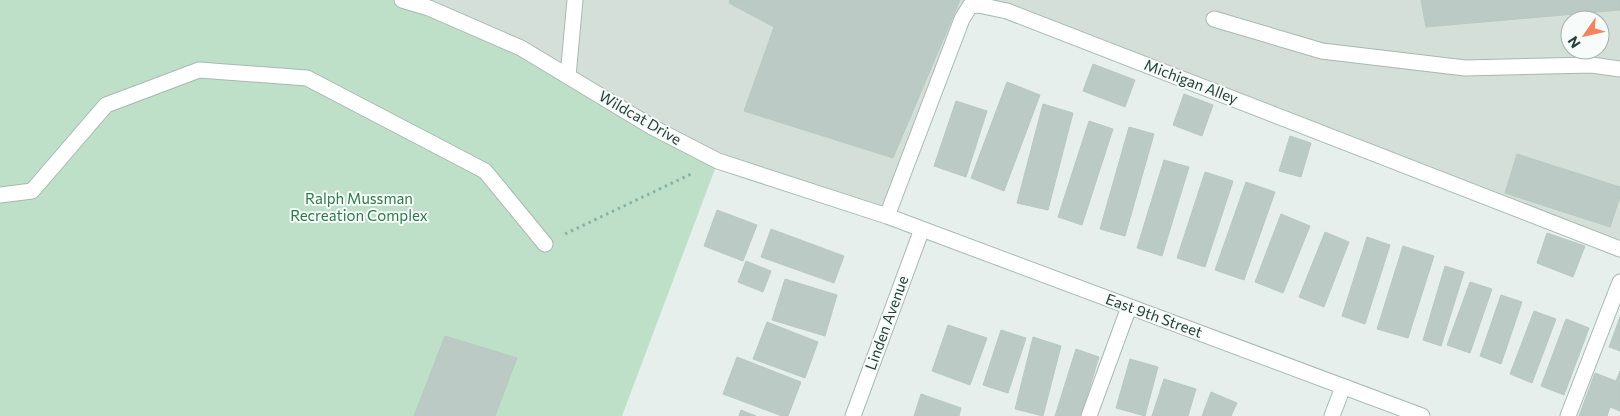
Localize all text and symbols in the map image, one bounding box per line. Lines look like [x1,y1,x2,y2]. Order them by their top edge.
north arrow [1560,10,1610,60]
text: N [1564,33,1584,52]
street label: Michigan Alley [1142,55,1241,107]
street label: Wildcat Drive [596,86,685,148]
park label: Ralph Mussman Recreation Complex [290,189,428,224]
street label: Linden Avenue [861,273,911,372]
street label: East 9th Street [1103,289,1205,341]

